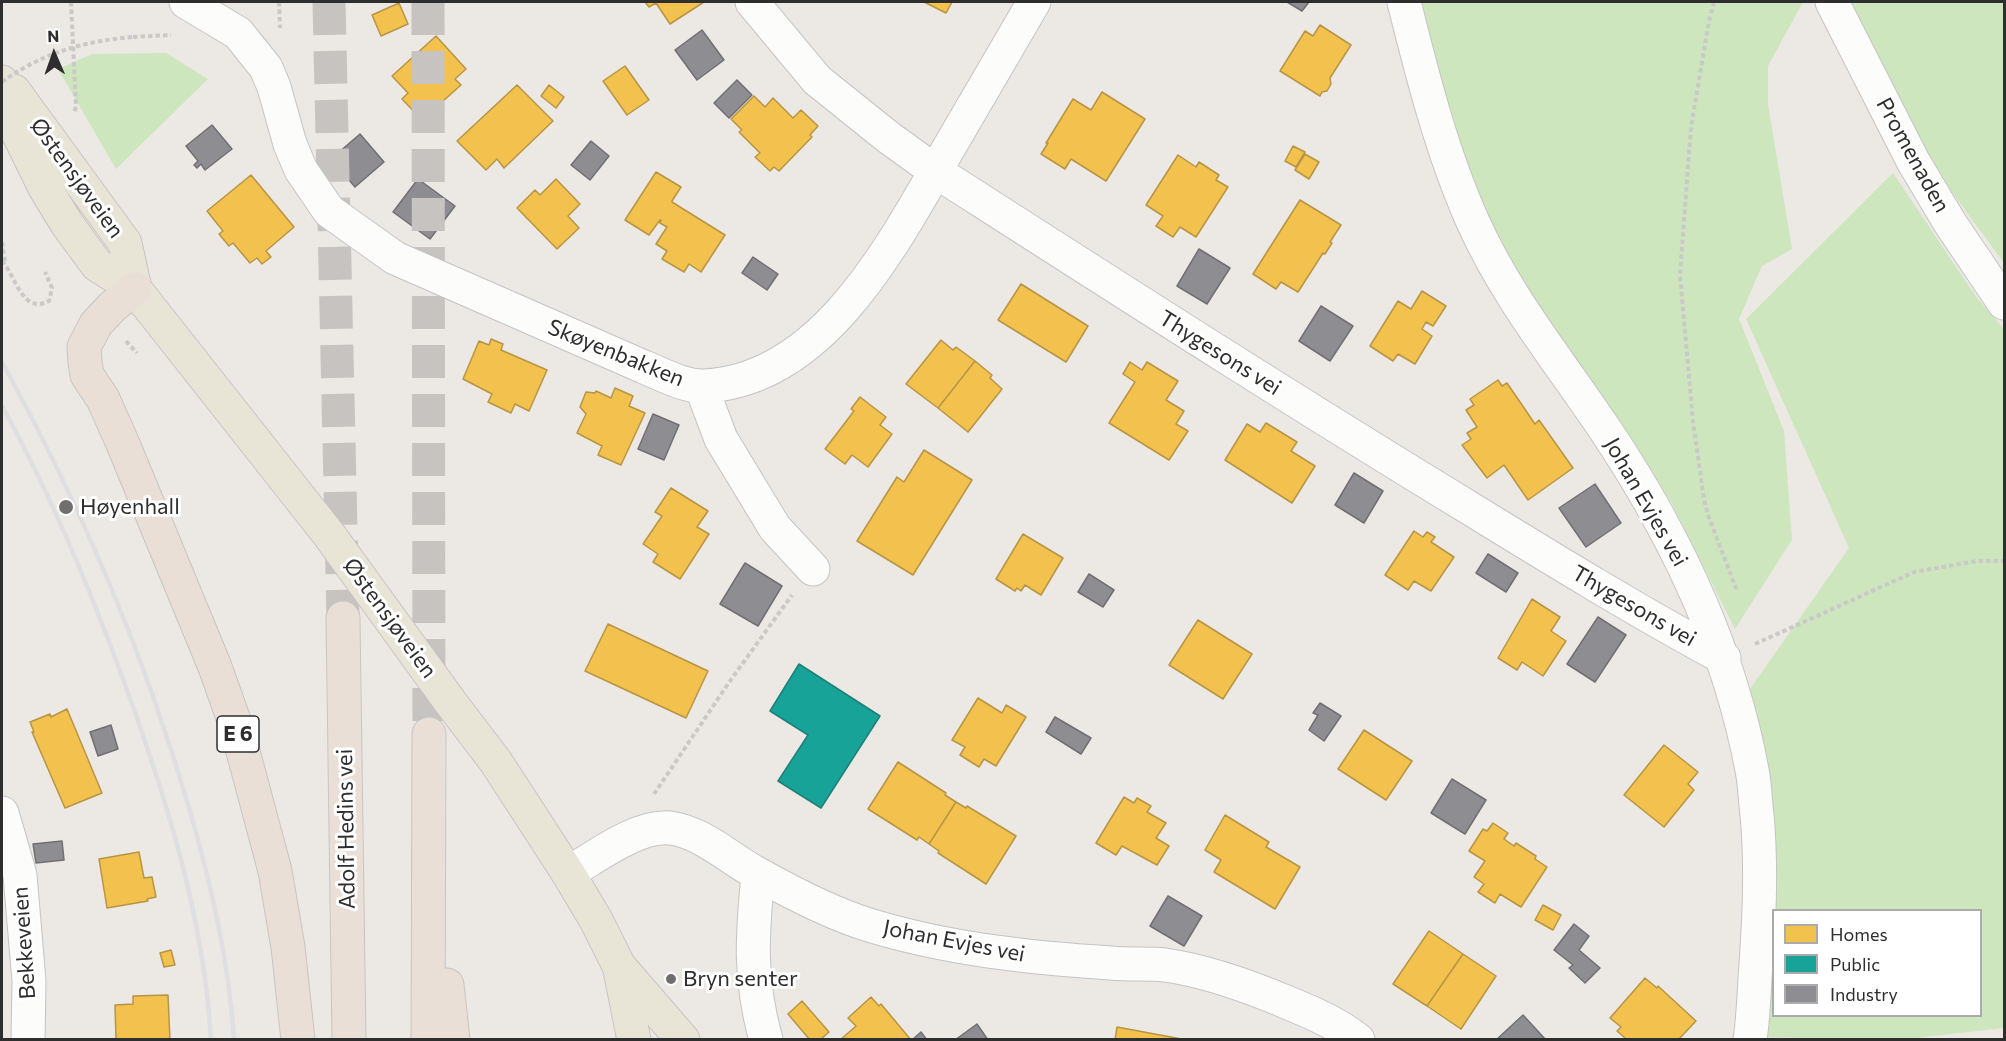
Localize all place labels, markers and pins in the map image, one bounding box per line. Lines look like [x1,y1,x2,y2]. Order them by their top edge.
place label: Høyenhall [80,494,180,520]
marker: Høyenhall [57,498,75,516]
place label: Bryn senter [683,966,798,992]
marker: Bryn senter [664,972,678,986]

